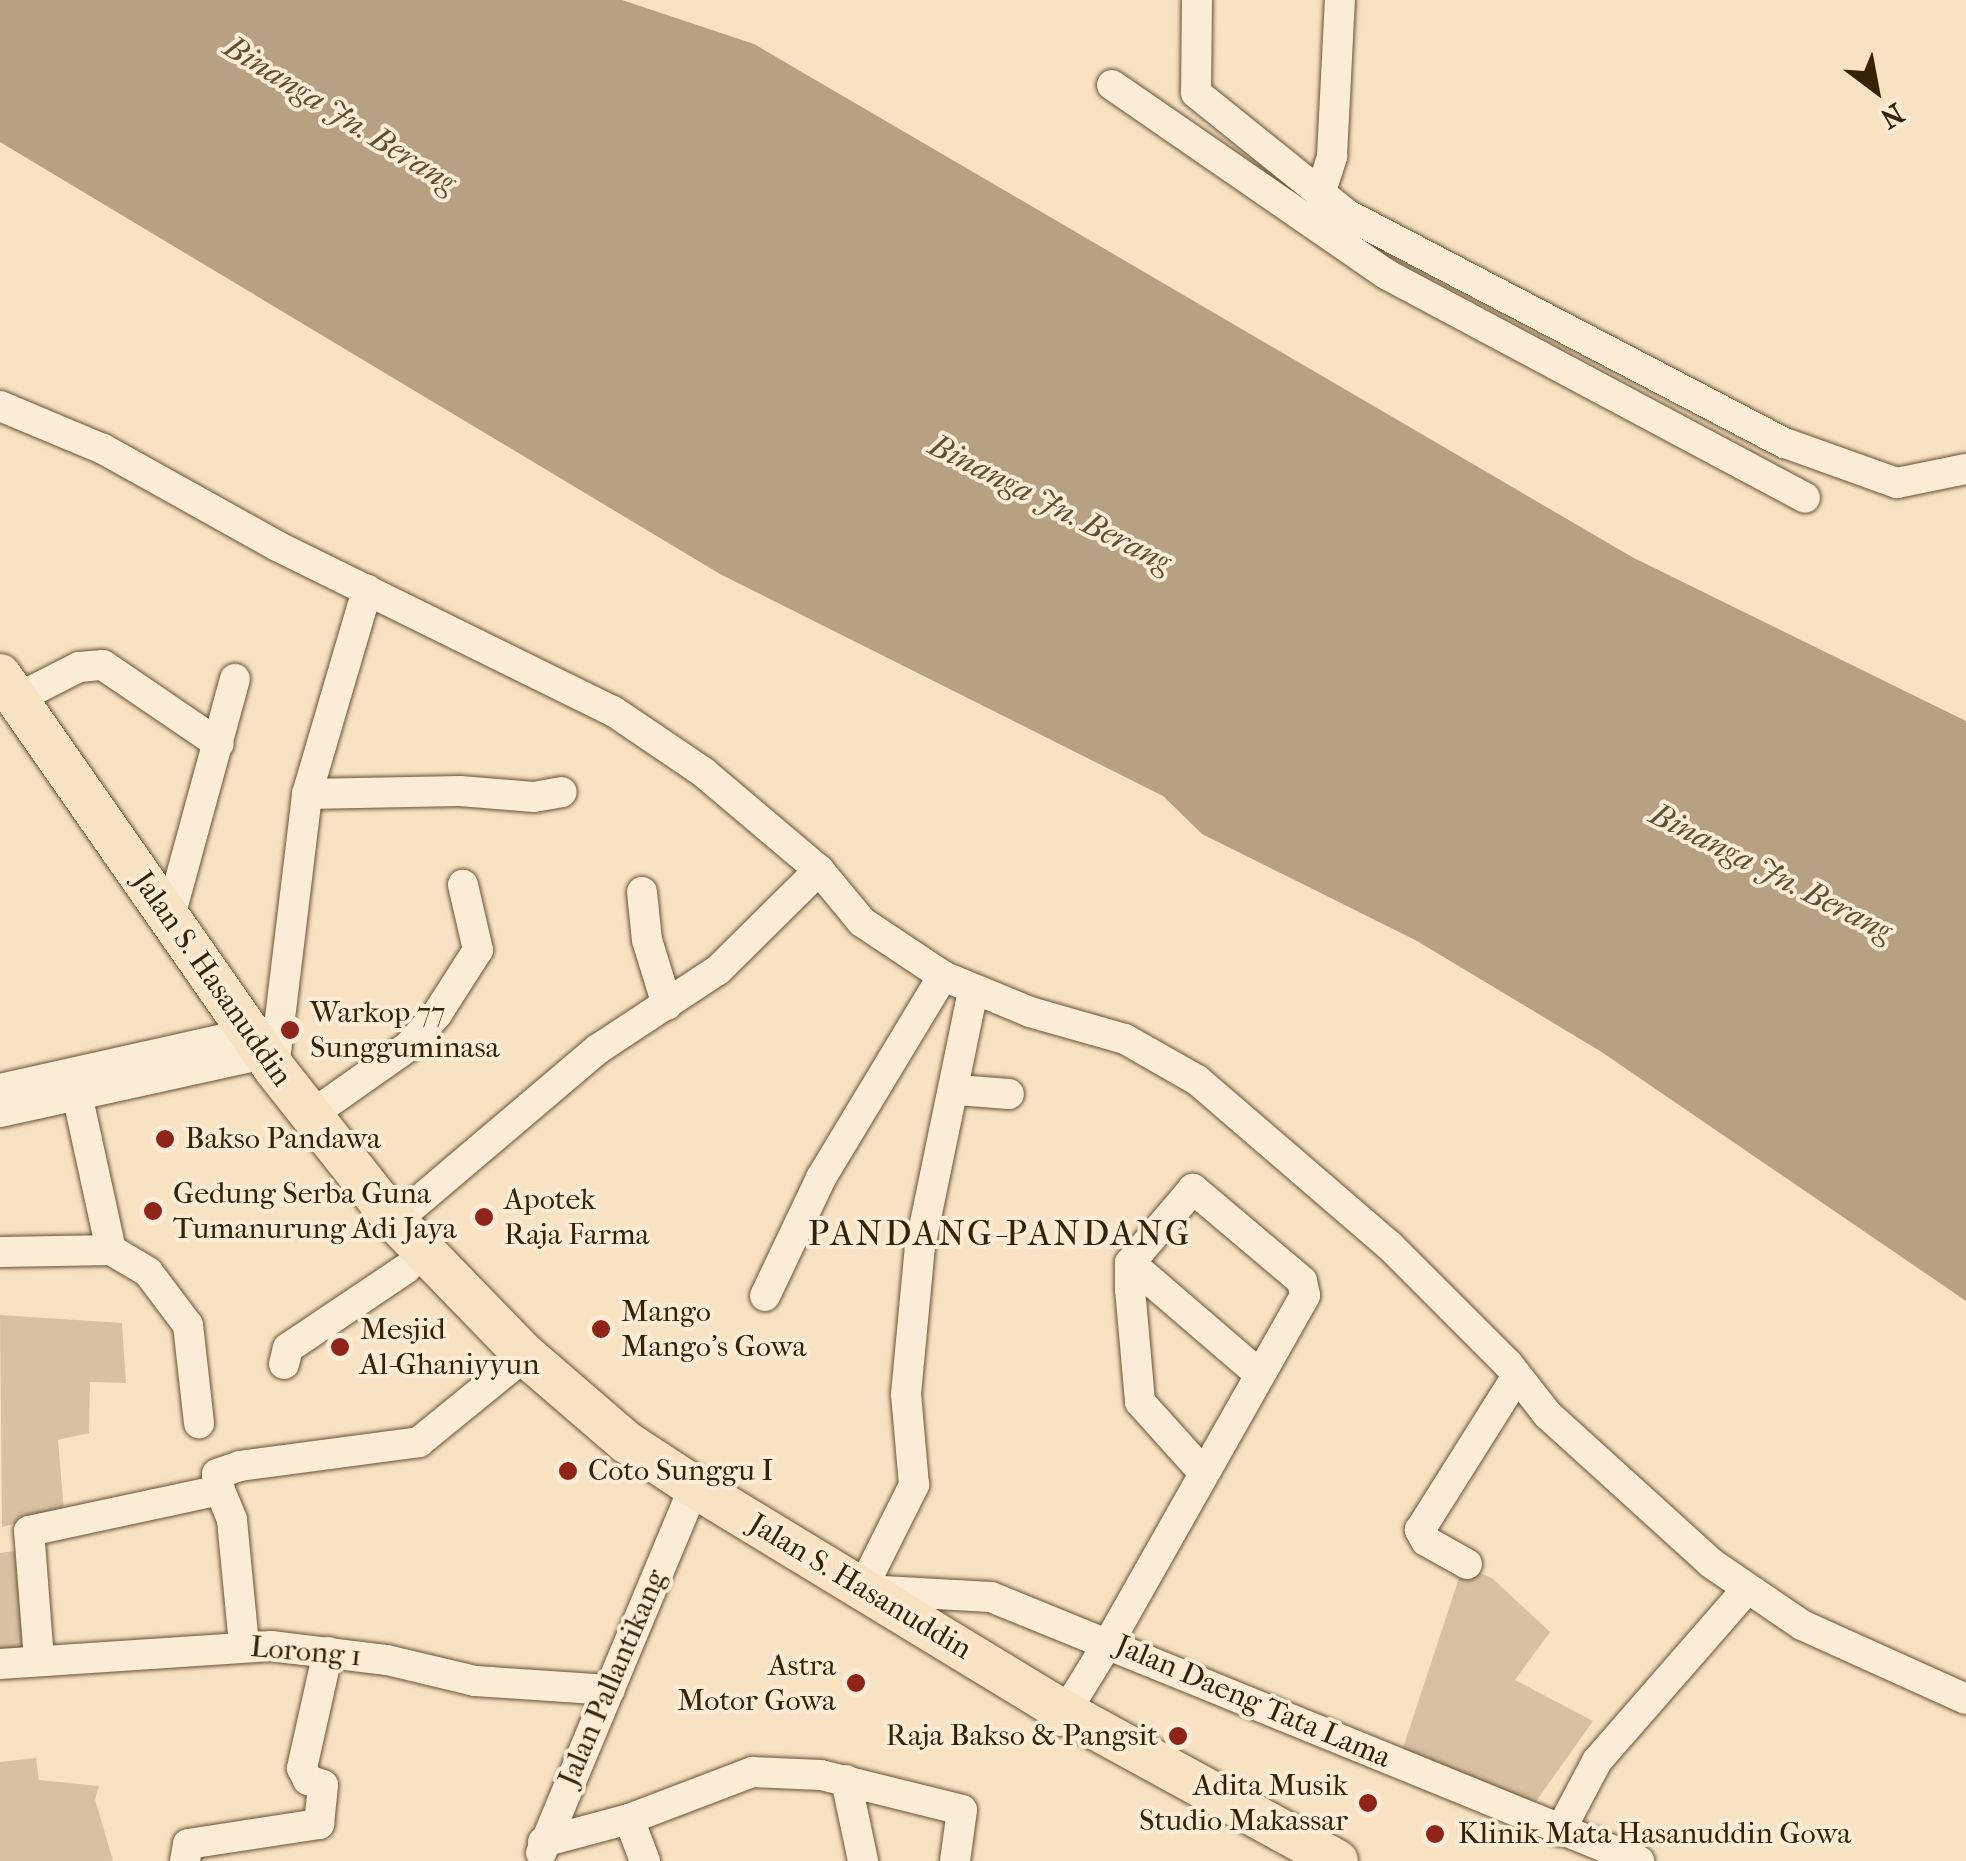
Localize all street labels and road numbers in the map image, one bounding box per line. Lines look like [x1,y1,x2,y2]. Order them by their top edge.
street label: Jalan S. Hasanuddin [125,865,299,1093]
street label: Jalan S. Hasanuddin [742,1506,978,1668]
street label: Jalan Pallantikang [551,1564,675,1792]
street label: Jalan Daeng Tata Lama [1110,1628,1396,1776]
street label: Lorong 1 [249,1629,363,1675]

